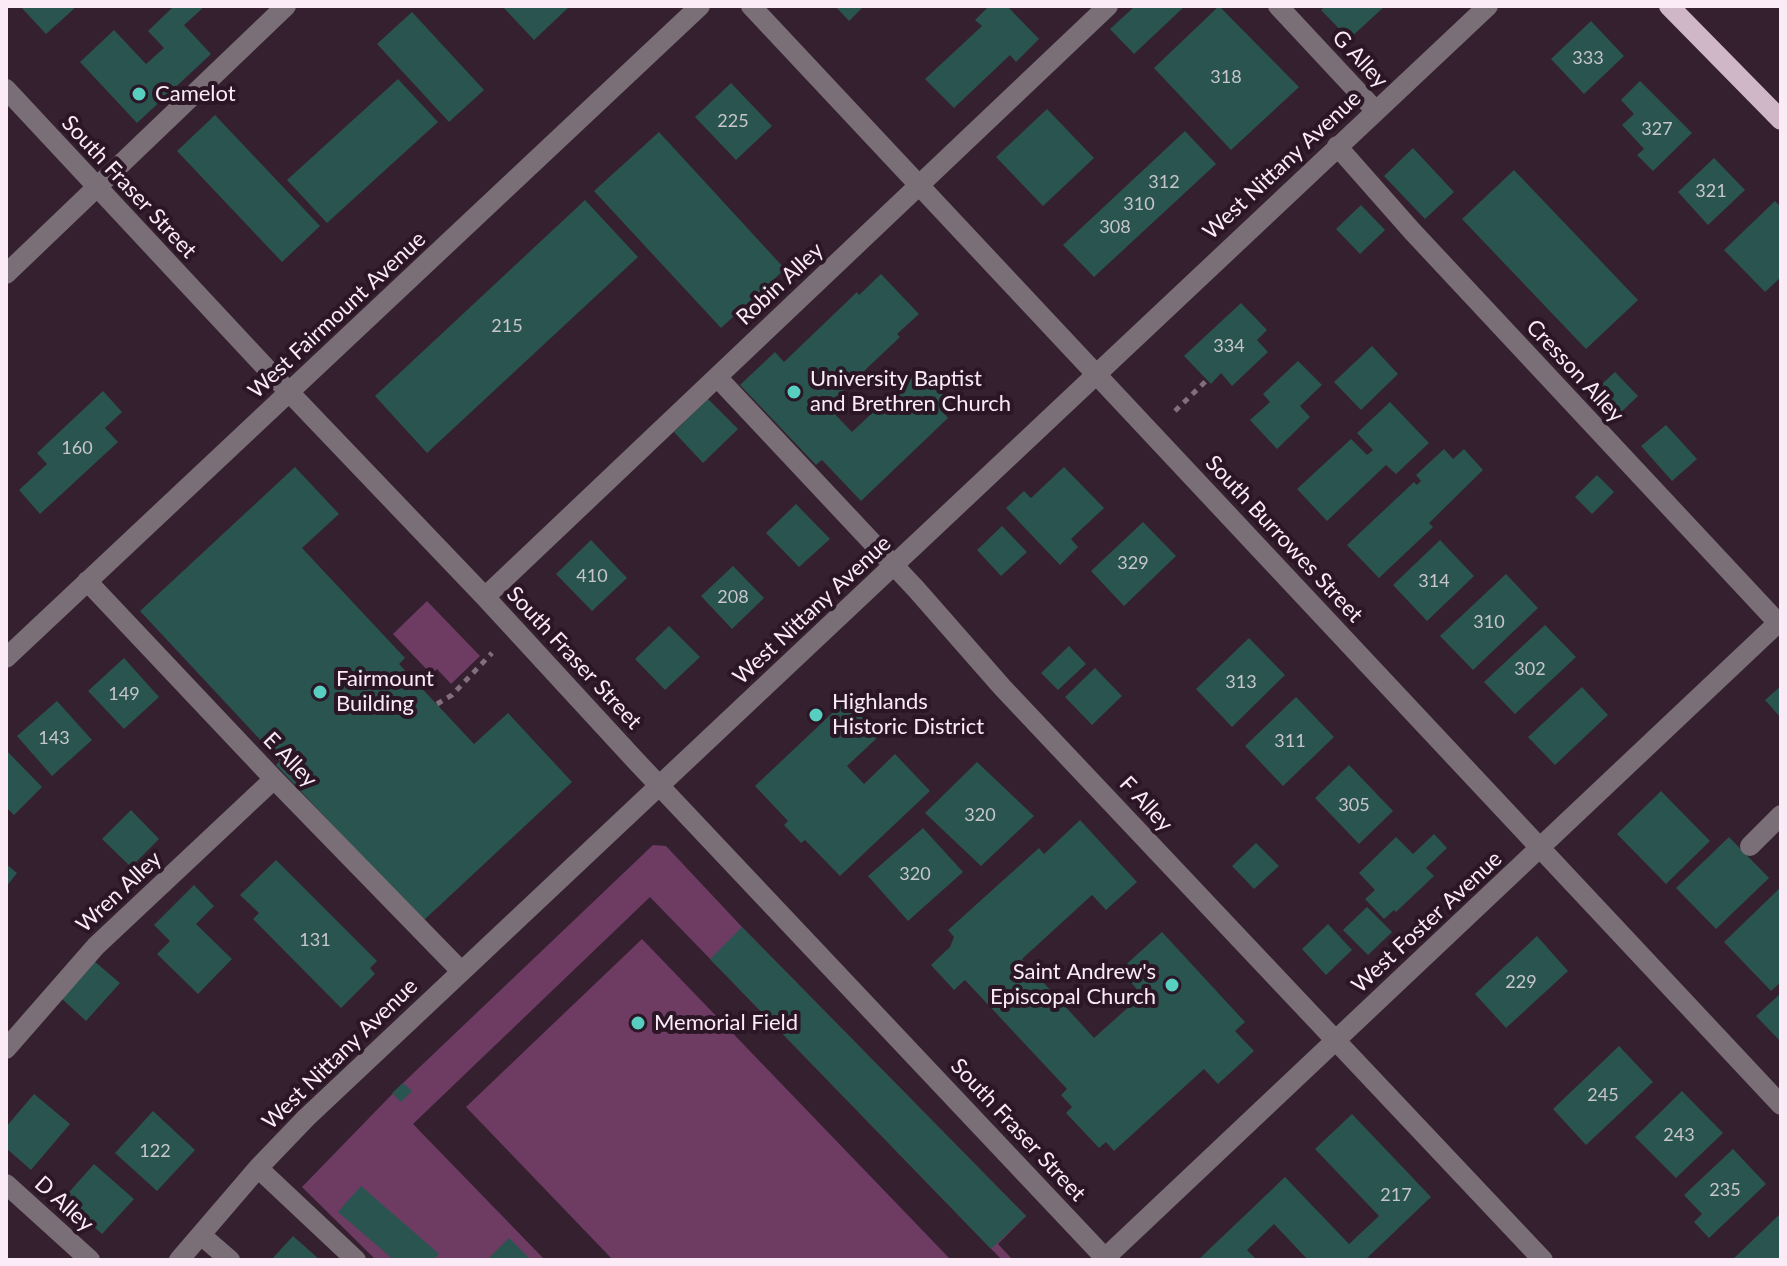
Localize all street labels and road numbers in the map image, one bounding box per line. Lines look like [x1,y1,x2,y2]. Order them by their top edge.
street label: G Alley [1327,25,1393,93]
street label: West Nittany Avenue [1198,85,1366,245]
street label: South Fraser Street [56,110,202,264]
street label: West Fairmount Avenue [243,226,431,404]
street label: Robin Alley [731,237,829,331]
street label: Cresson Alley [1521,314,1629,428]
street label: South Burrowes Street [1200,450,1368,628]
street label: West Nittany Avenue [728,530,896,690]
street label: South Fraser Street [501,581,647,735]
street label: E Alley [257,727,323,793]
street label: F Alley [1114,771,1178,837]
street label: Wren Alley [71,846,167,938]
street label: West Foster Avenue [1346,846,1508,998]
street label: West Nittany Avenue [257,973,423,1135]
street label: South Fraser Street [945,1053,1091,1207]
street label: D Alley [29,1171,99,1237]

